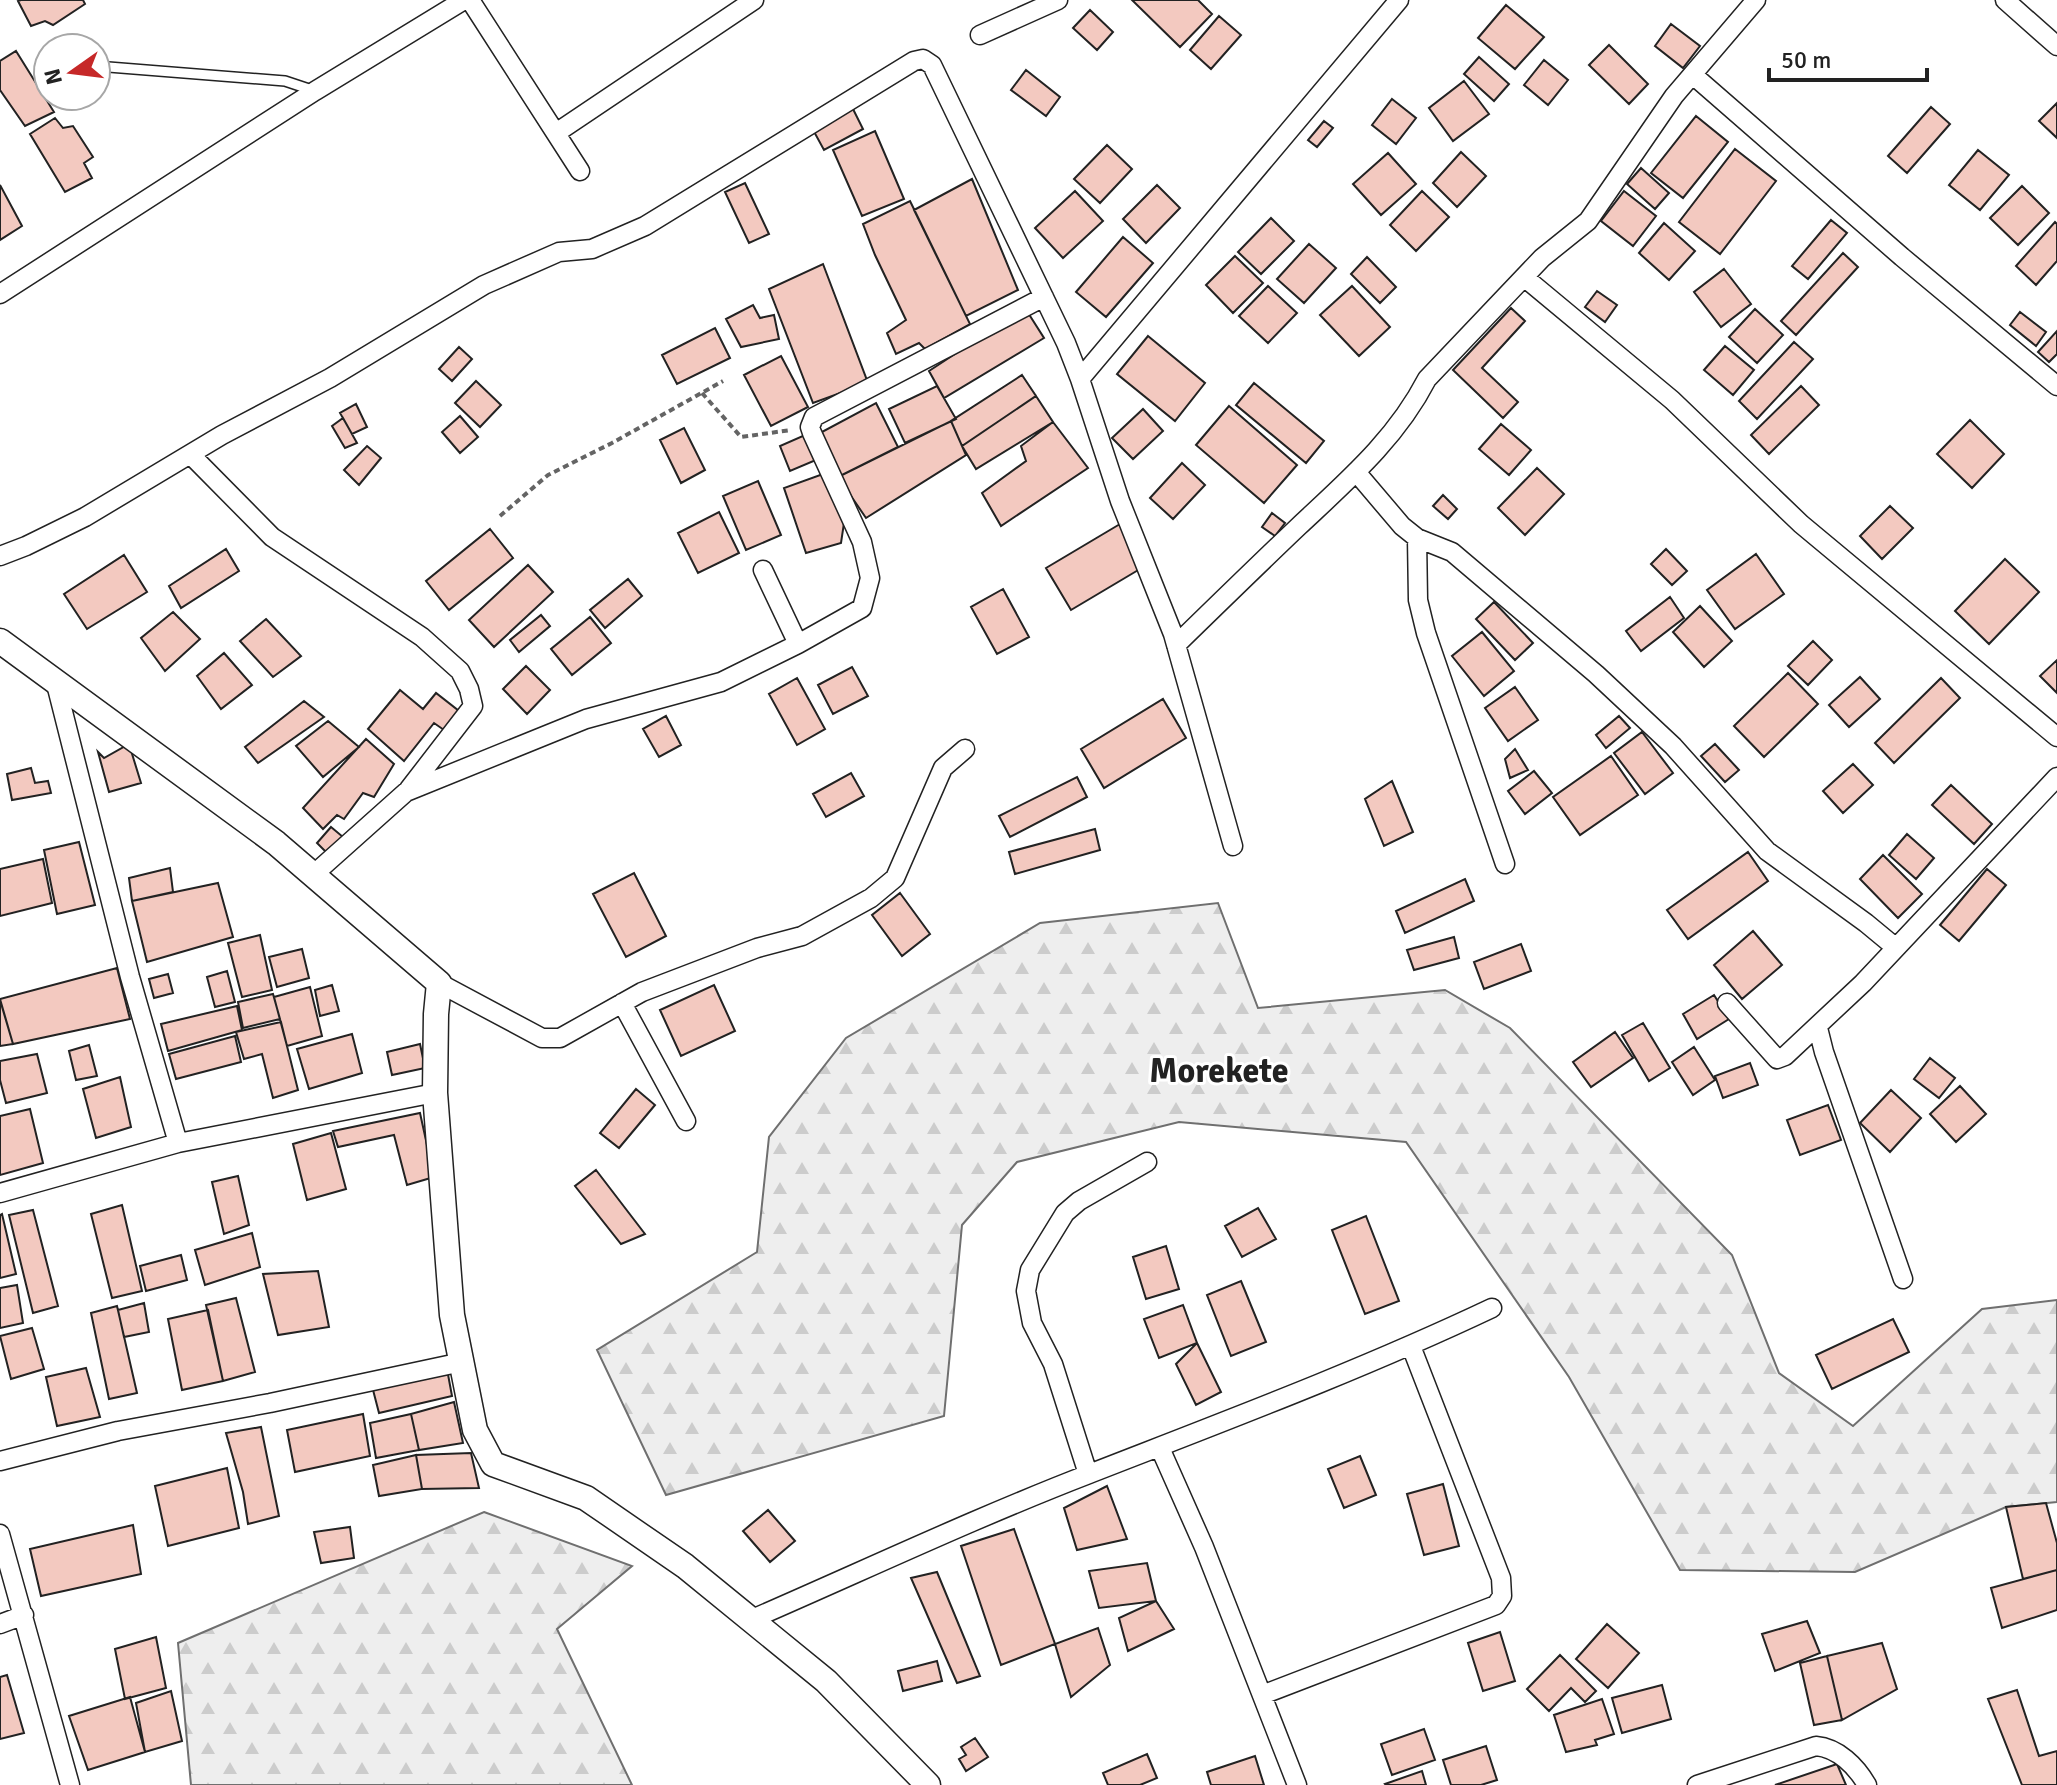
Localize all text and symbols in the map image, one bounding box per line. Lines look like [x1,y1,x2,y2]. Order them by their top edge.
north arrow [32,32,112,112]
scale bar [1769,32,1927,82]
text: 50 m [1781,45,1831,75]
text: N [38,66,68,87]
district label: Morekete [1149,1050,1289,1092]

